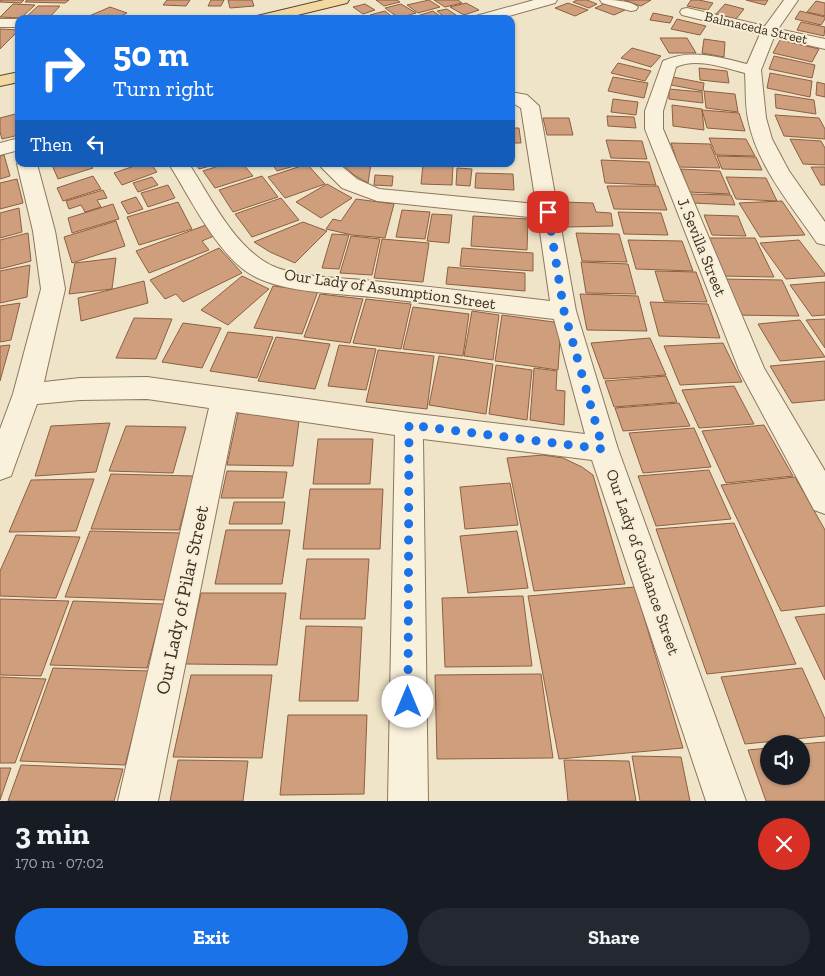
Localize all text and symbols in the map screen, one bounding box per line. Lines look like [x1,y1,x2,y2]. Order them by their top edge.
street label: Balmaceda Street [703,8,810,48]
text: 50 m [113,33,189,75]
icon: right [30,35,95,100]
text: Turn right [113,75,214,102]
icon: left [82,130,110,158]
text: Then [30,133,72,156]
pin [527,191,569,233]
street label: J. Sevilla Street [674,195,730,299]
icon: arrive [534,198,562,226]
street label: Our Lady of Assumption Street [283,265,497,313]
street label: Our Lady of Guidance Street [602,467,684,657]
street label: Our Lady of Pilar Street [151,503,213,697]
position arrow [381,675,433,727]
map controls [760,735,810,785]
button: sound [760,735,810,785]
text: 3 min [15,816,90,852]
button: close [758,818,810,870]
text: 170 m · 07:02 [15,853,104,872]
button: Exit [15,908,408,966]
button: Share [418,908,810,966]

